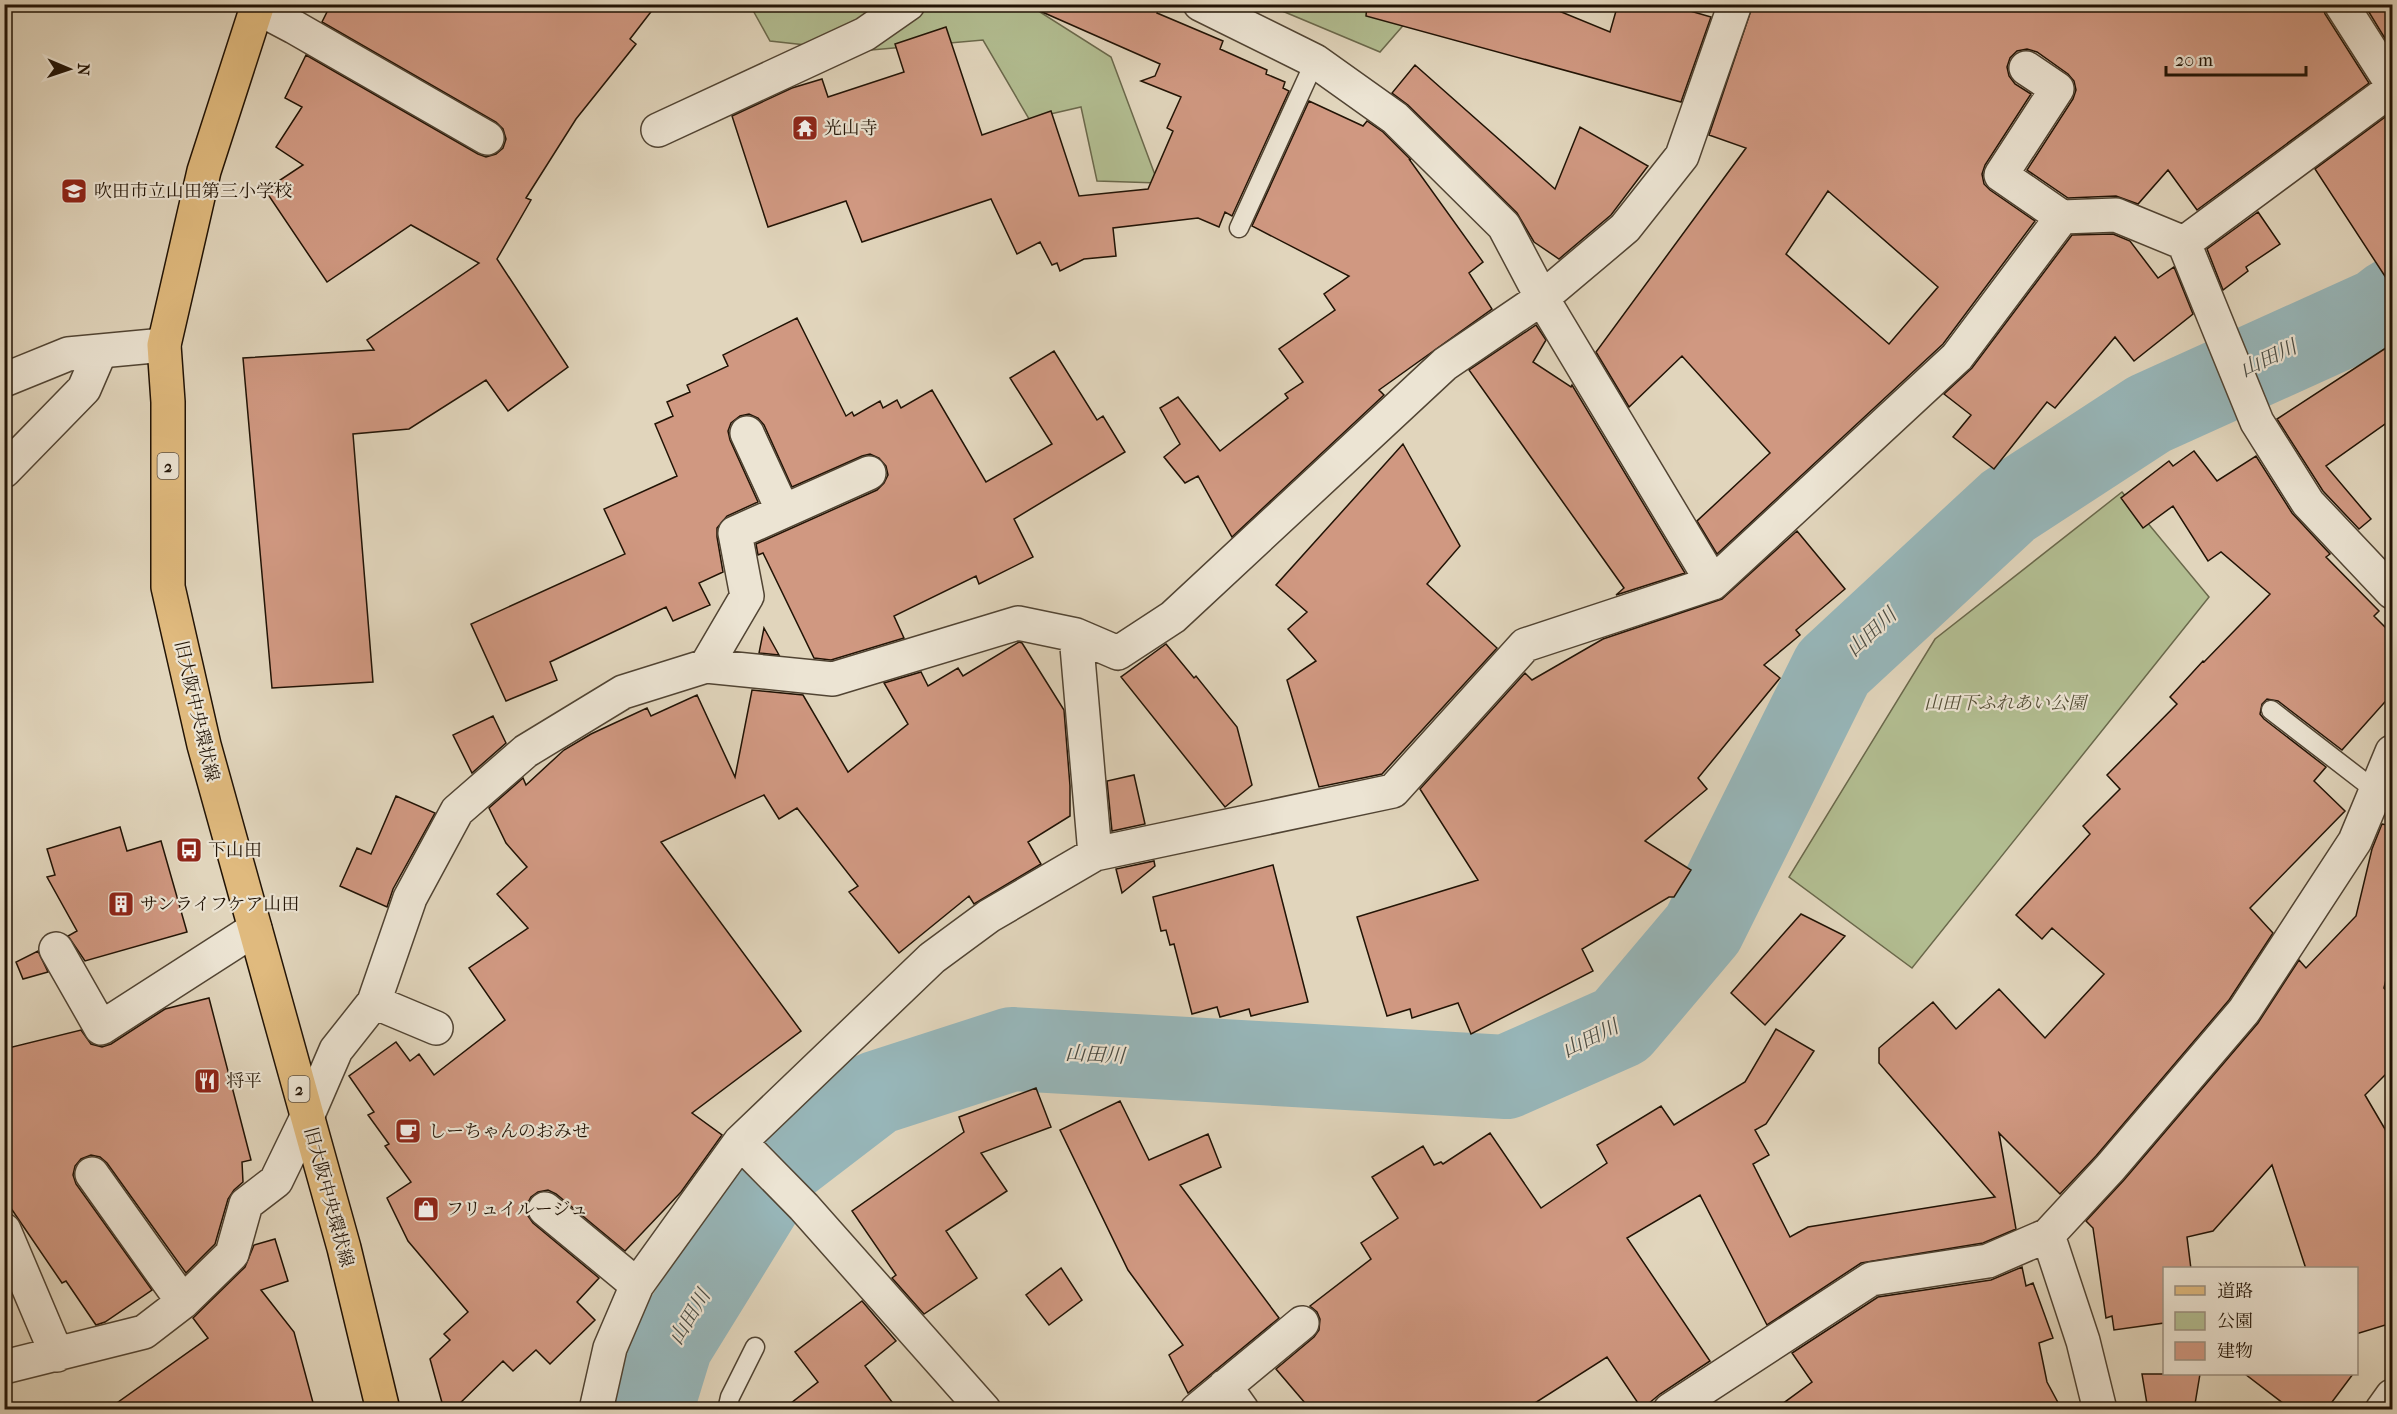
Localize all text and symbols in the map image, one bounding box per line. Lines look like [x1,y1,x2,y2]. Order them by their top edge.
north arrow [39,39,99,99]
scale bar [2166,39,2306,77]
text: 20 m [2175,50,2213,71]
text: N [74,63,93,77]
temple icon: 光山寺 [790,113,820,143]
place label: 光山寺 [824,118,878,139]
school or university icon: 吹田市立山田第三小学校 [59,176,89,206]
place label: 吹田市立山田第三小学校 [94,181,292,202]
water label: 山田川 [2236,335,2302,382]
road number: 2 [158,453,178,479]
water label: 山田川 [1842,602,1903,661]
street label: 旧大阪中央環状線 [170,639,223,784]
park label: 山田下ふれあい公園 [1924,693,2089,714]
bus stop icon: 下山田 [174,835,204,865]
place label: 下山田 [208,840,262,861]
building icon: サンライフケア山田 [106,889,136,919]
place label: サンライフケア山田 [140,894,299,915]
water label: 山田川 [1558,1014,1624,1062]
water label: 山田川 [1064,1041,1128,1068]
restaurant icon: 将平 [192,1066,222,1096]
place label: 将平 [226,1071,262,1092]
road number: 2 [288,1076,310,1102]
cafe icon: しーちゃんのおみせ [393,1116,423,1146]
place label: しーちゃんのおみせ [428,1121,590,1142]
street label: 旧大阪中央環状線 [300,1125,357,1269]
shop icon: フリュイルージュ [411,1194,441,1224]
place label: フリュイルージュ [446,1199,588,1220]
legend [2163,1267,2358,1375]
text: 道路 [2217,1281,2253,1302]
water label: 山田川 [664,1284,716,1349]
text: 公園 [2217,1311,2253,1332]
text: 建物 [2217,1341,2253,1362]

